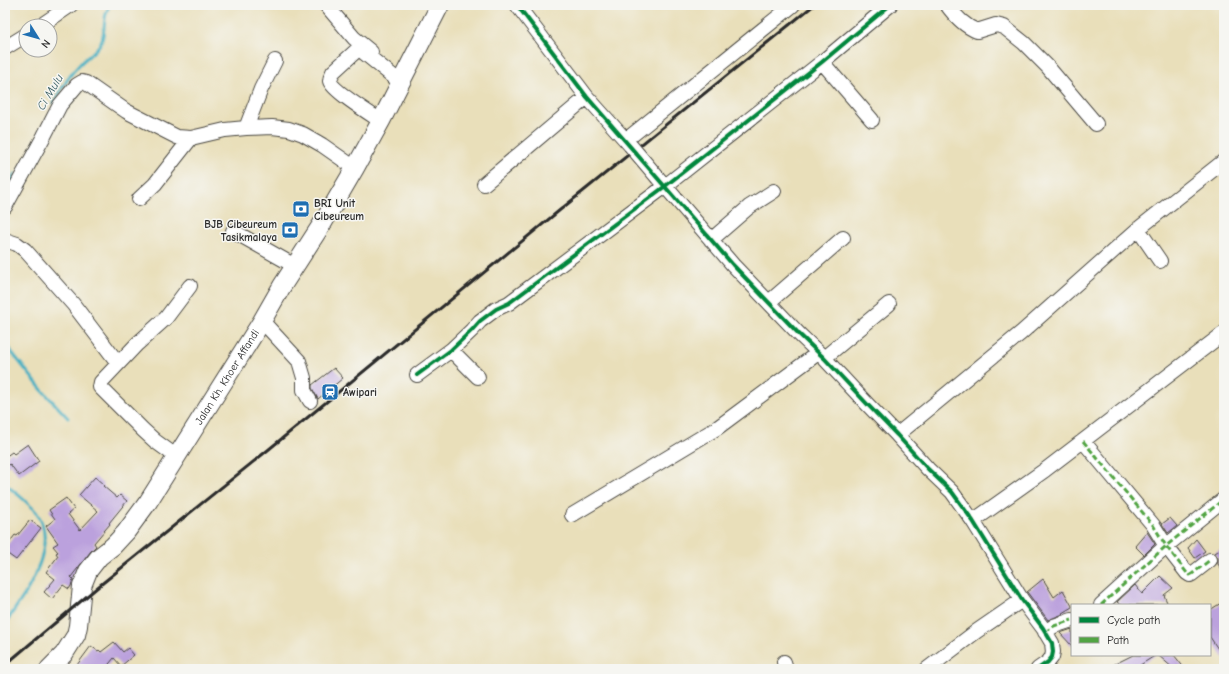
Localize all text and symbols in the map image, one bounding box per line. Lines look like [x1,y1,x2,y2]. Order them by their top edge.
north arrow [18,18,58,58]
text: N [38,37,53,50]
water label: Ci Mulu [34,72,66,112]
place label: BRI Unit Cibeureum [314,197,364,223]
bank icon: BRI Unit Cibeureum [291,199,311,219]
place label: BJB Cibeureum Tasikmalaya [204,218,277,244]
bank icon: BJB Cibeureum Tasikmalaya [280,220,300,240]
street label: Jalan Kh. Khoer Affandi [192,327,262,427]
station icon: Awipari [320,382,340,402]
place label: Awipari [343,386,377,399]
legend [1071,604,1211,656]
text: Cycle path [1107,613,1160,627]
text: Path [1107,633,1129,647]

